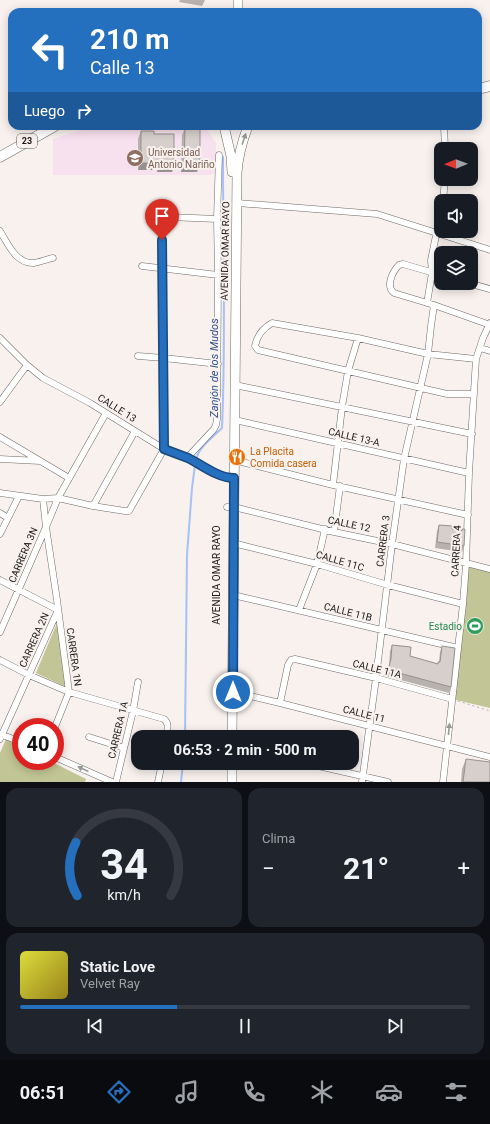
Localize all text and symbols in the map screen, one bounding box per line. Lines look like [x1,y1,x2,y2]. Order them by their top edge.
text: 210 m [90,23,169,56]
icon: left [24,24,76,76]
text: Calle 13 [90,57,155,78]
icon: right [73,100,95,122]
text: Luego [24,102,65,120]
one-way arrow [241,133,247,145]
road number: 23 [17,134,37,148]
north arrow [434,142,478,186]
map controls [434,142,478,290]
place label: Universidad Antonio Nariño [148,147,215,170]
school or university icon: Universidad Antonio Nariño [125,148,145,168]
button: sound [434,194,478,238]
pin [145,199,179,240]
street label: AVENIDA OMAR RAYO [219,201,231,301]
icon: arrive [151,205,173,227]
button: layers [434,246,478,290]
water label: Zanjón de los Mudos [208,318,221,419]
street label: CALLE 13 [96,392,138,424]
street label: CALLE 13-A [327,426,381,448]
place label: La Placita Comida casera [250,446,317,469]
restaurant icon: La Placita Comida casera [227,447,247,467]
street label: CALLE 12 [327,514,372,534]
street label: CARRERA 3 [374,515,392,567]
street label: CARRERA 4 [449,524,463,577]
street label: AVENIDA OMAR RAYO [211,525,222,625]
street label: CARRERA 3N [6,526,40,584]
street label: CALLE 11C [315,549,366,573]
street label: CALLE 11B [323,601,373,623]
street label: CARRERA 2N [17,611,51,669]
sports icon: Estadio [465,616,485,636]
place label: Estadio [429,621,462,632]
street label: CARRERA 1N [64,627,84,687]
street label: CALLE 11A [352,658,403,680]
position arrow [212,671,254,713]
street label: CARRERA 1A [106,700,130,760]
street label: CALLE 11 [342,703,386,725]
speed limit sign: 40 [12,718,64,770]
one-way arrow [446,723,452,735]
text: 06:53 · 2 min · 500 m [174,741,316,759]
one-way arrow [77,766,89,772]
text: Clima [262,831,295,846]
text: 34 [100,839,148,888]
text: 21° [343,851,389,886]
text: − [262,856,275,881]
text: + [458,856,470,881]
text: km/h [107,886,141,902]
text: Static Love [80,958,155,976]
text: Velvet Ray [80,976,140,991]
icon: previous [84,1015,106,1037]
icon: pause [234,1015,256,1037]
icon: next [384,1015,406,1037]
icon: directions [105,1078,133,1106]
icon: music [173,1078,201,1106]
icon: phone [240,1078,268,1106]
icon: climate [308,1078,336,1106]
icon: car [375,1078,403,1106]
icon: filters [442,1078,470,1106]
text: 06:51 [20,1082,66,1103]

